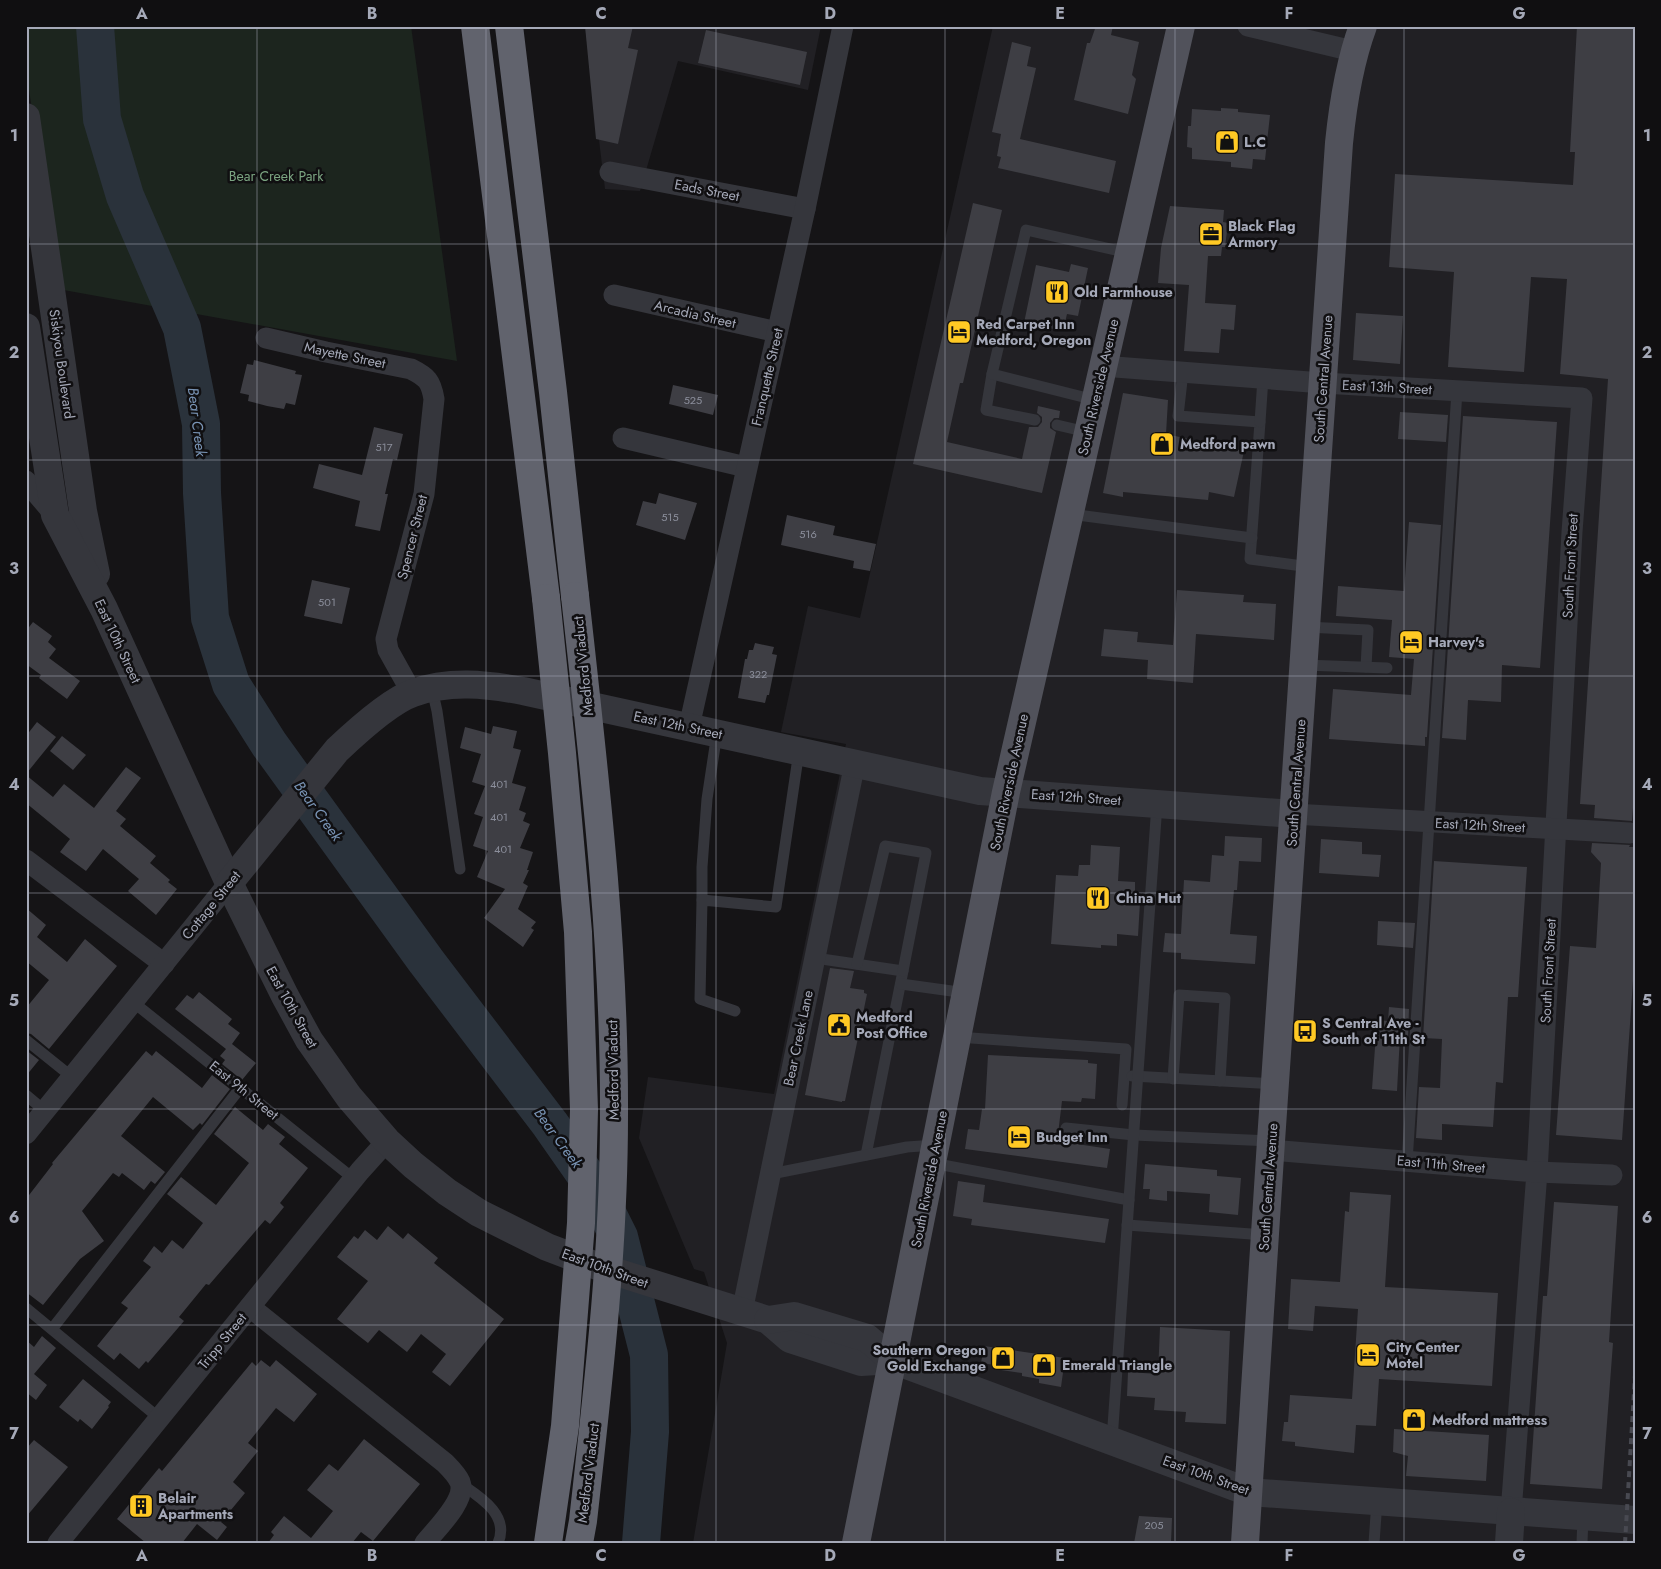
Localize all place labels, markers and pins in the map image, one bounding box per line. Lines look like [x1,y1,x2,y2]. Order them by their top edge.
shop icon: L.C [1214,129,1240,155]
place label: L.C [1244,132,1266,152]
place label: Black Flag Armory [1227,216,1295,252]
office icon: Black Flag Armory [1198,221,1224,247]
restaurant icon: Old Farmhouse [1044,279,1070,305]
place label: Old Farmhouse [1074,282,1173,302]
place label: Red Carpet Inn Medford, Oregon [976,314,1091,350]
hotel icon: Red Carpet Inn Medford, Oregon [946,319,972,345]
shop icon: Medford pawn [1149,431,1175,457]
place label: Medford pawn [1180,434,1276,454]
hotel icon: Harvey's [1398,629,1424,655]
place label: Harvey's [1428,632,1485,652]
restaurant icon: China Hut [1085,885,1111,911]
place label: China Hut [1116,888,1181,908]
place label: Medford Post Office [856,1007,928,1043]
public building icon: Medford Post Office [826,1012,852,1038]
place label: S Central Ave - South of 11th St [1322,1013,1426,1049]
bus stop icon: S Central Ave - South of 11th St [1292,1018,1318,1044]
hotel icon: Budget Inn [1006,1124,1032,1150]
place label: Budget Inn [1036,1127,1108,1147]
place label: City Center Motel [1386,1337,1460,1373]
place label: Southern Oregon Gold Exchange [873,1340,986,1376]
hotel icon: City Center Motel [1355,1342,1381,1368]
shop icon: Southern Oregon Gold Exchange [990,1345,1016,1371]
shop icon: Emerald Triangle [1031,1352,1057,1378]
place label: Emerald Triangle [1062,1355,1172,1375]
shop icon: Medford mattress [1401,1407,1427,1433]
place label: Medford mattress [1432,1410,1548,1430]
place label: Belair Apartments [157,1488,234,1524]
building icon: Belair Apartments [128,1493,154,1519]

